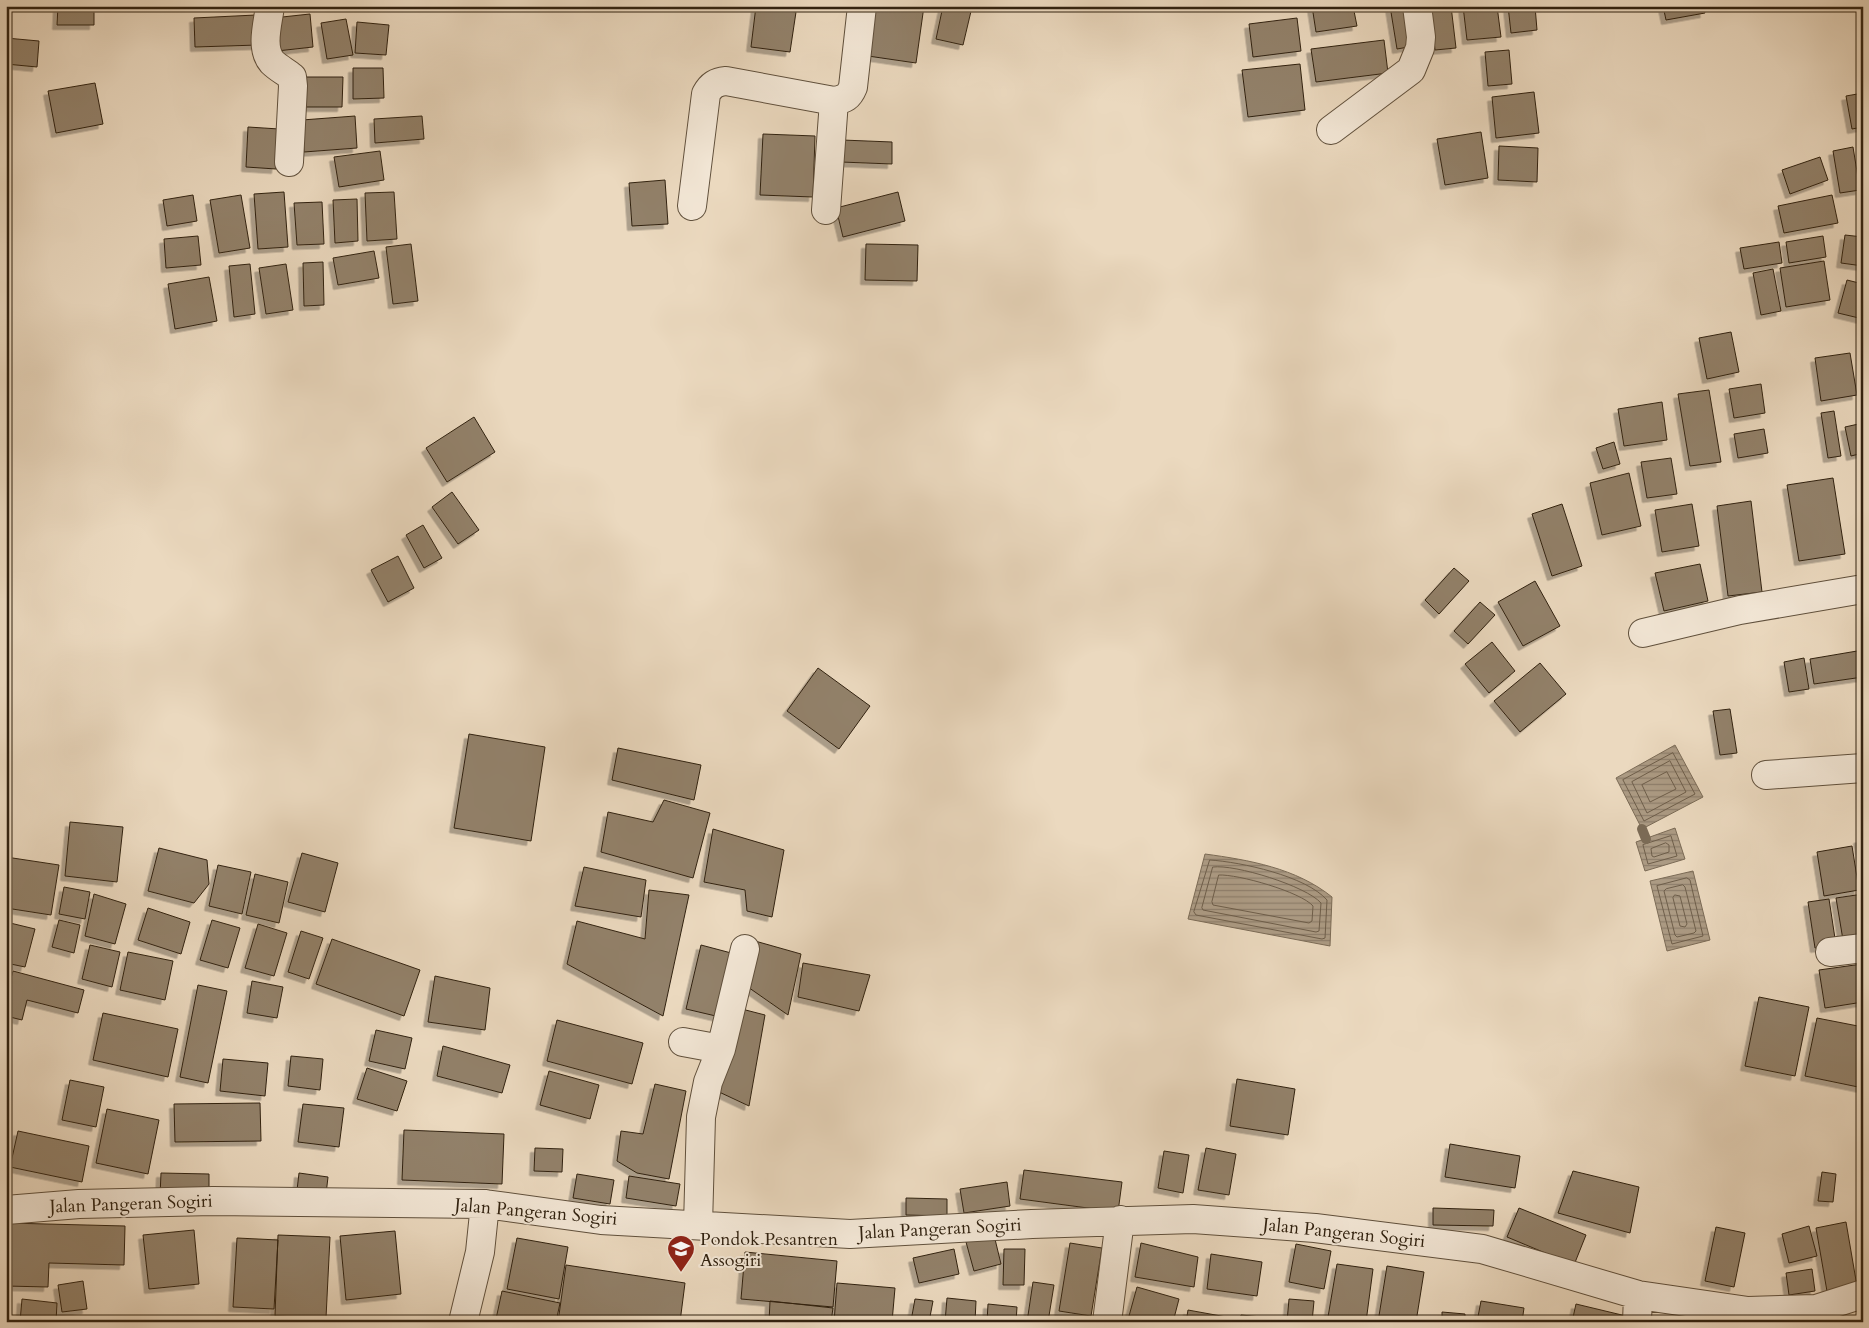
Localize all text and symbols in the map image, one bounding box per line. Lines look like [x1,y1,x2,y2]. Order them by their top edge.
street label: Jalan Pangeran Sogiri [46,1189,213,1219]
street label: Jalan Pangeran Sogiri [451,1192,618,1232]
street label: Jalan Pangeran Sogiri [855,1212,1022,1246]
street label: Jalan Pangeran Sogiri [1259,1212,1426,1254]
place label: Pondok Pesantren Assogiri [700,1227,839,1273]
school or university icon: Pondok Pesantren Assogiri [666,1234,696,1273]

